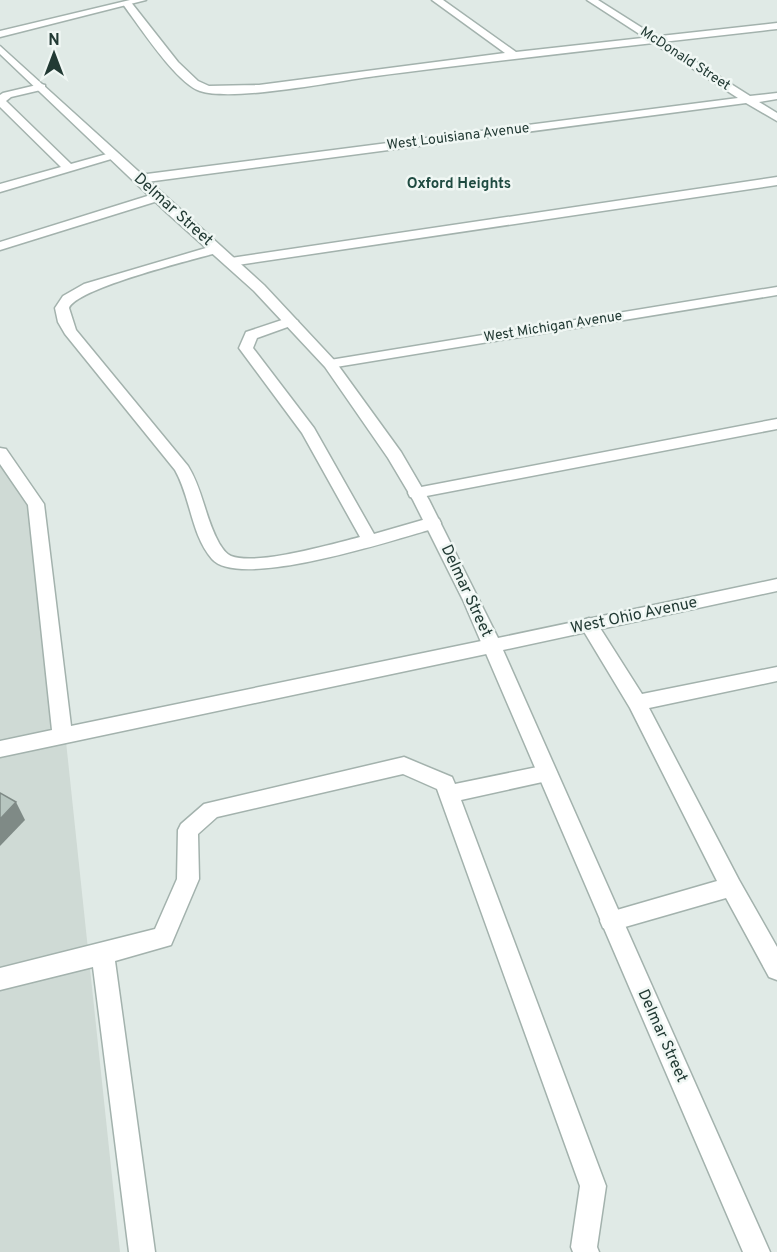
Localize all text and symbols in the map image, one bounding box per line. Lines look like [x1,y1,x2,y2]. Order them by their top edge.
north arrow [24,24,84,84]
street label: McDonald Street [637,24,733,94]
text: N [48,31,60,51]
street label: West Louisiana Avenue [386,120,530,154]
street label: Delmar Street [129,169,217,251]
district label: Oxford Heights [407,175,511,194]
street label: West Michigan Avenue [482,308,624,346]
street label: Delmar Street [436,542,496,640]
street label: West Ohio Avenue [569,593,699,639]
street label: Delmar Street [633,986,691,1086]

